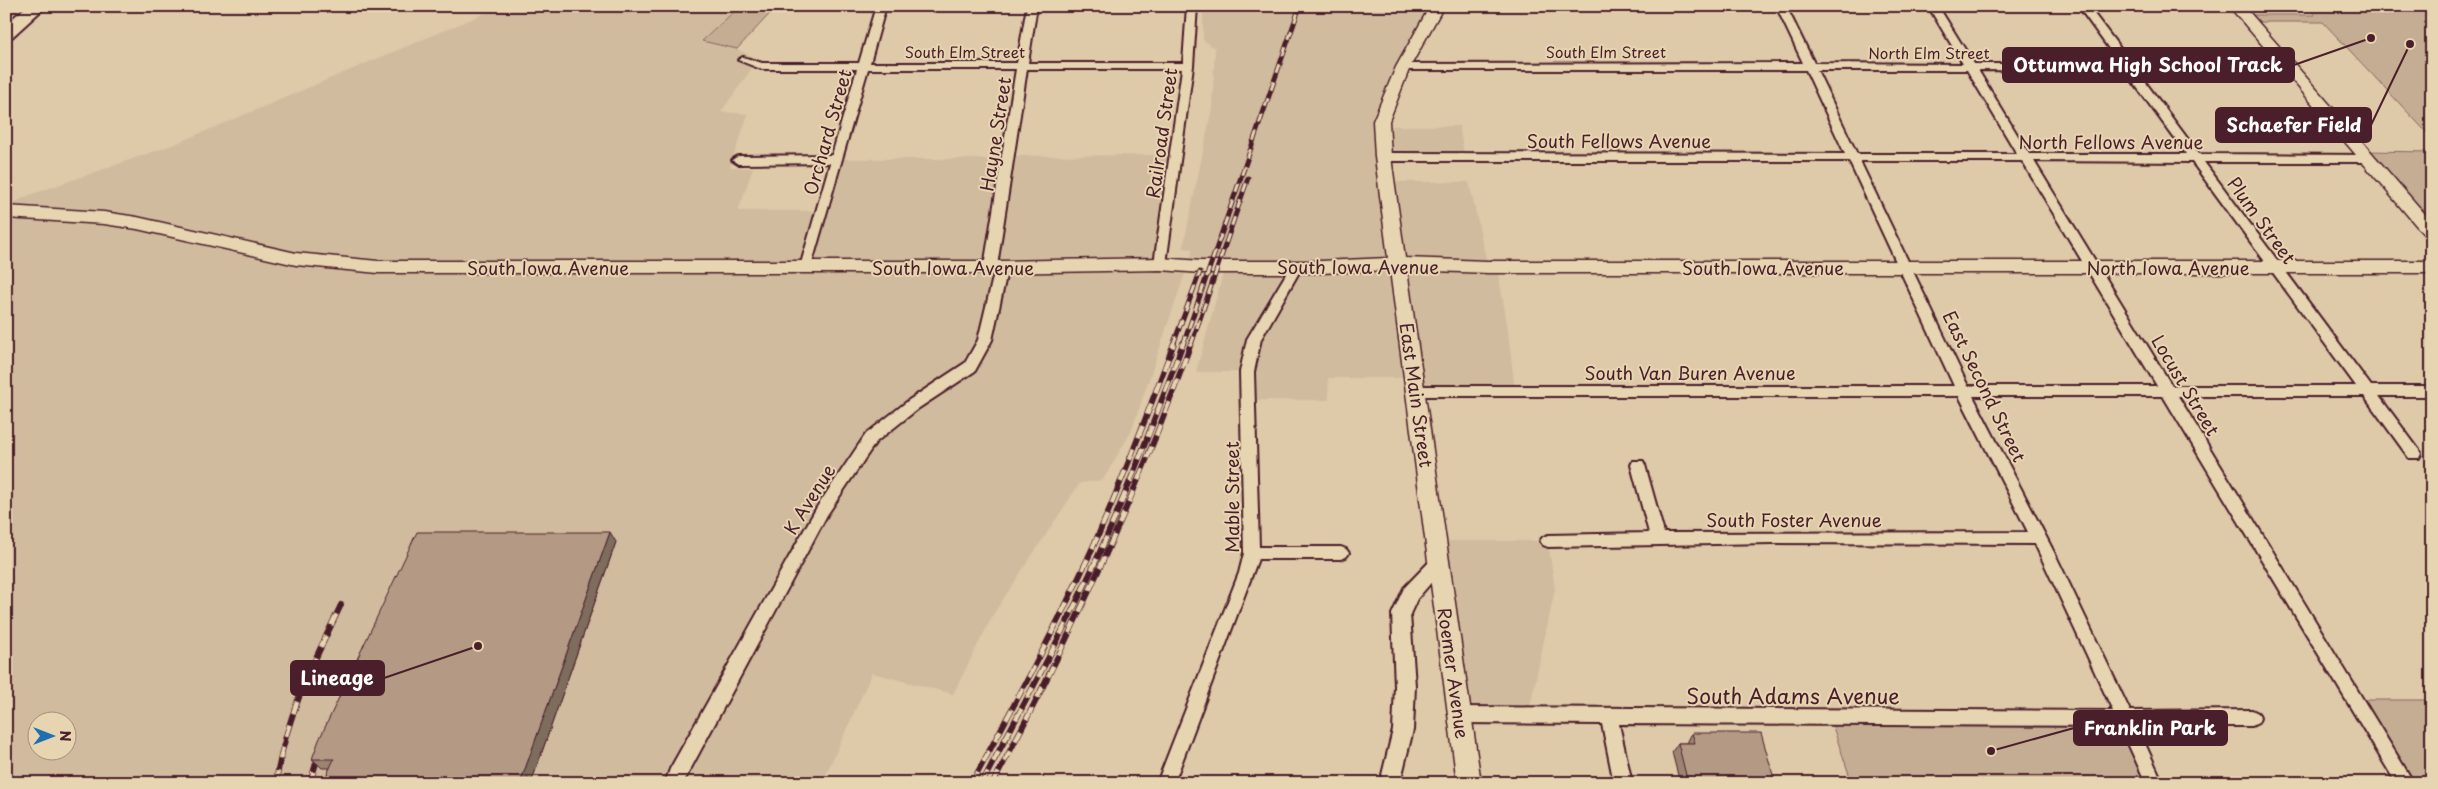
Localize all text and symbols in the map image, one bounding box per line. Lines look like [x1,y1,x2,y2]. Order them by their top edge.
street label: South Elm Street [905,40,1025,63]
street label: South Elm Street [1546,40,1666,63]
street label: North Elm Street [1868,41,1990,64]
callout: Ottumwa High School Track [2003,48,2294,82]
text: Ottumwa High School Track [2013,50,2283,78]
street label: Orchard Street [796,66,858,198]
street label: Railroad Street [1138,66,1184,200]
street label: Hayne Street [973,75,1017,193]
callout: Schaefer Field [2216,108,2371,142]
text: Schaefer Field [2227,110,2362,138]
street label: South Fellows Avenue [1527,127,1711,154]
street label: North Fellows Avenue [2019,128,2204,155]
street label: Plum Street [2221,171,2303,269]
street label: South Iowa Avenue [1277,253,1439,280]
street label: South Iowa Avenue [467,254,629,281]
street label: South Iowa Avenue [872,254,1034,281]
street label: South Iowa Avenue [1682,254,1844,281]
street label: North Iowa Avenue [2086,254,2250,281]
street label: East Second Street [1937,306,2033,466]
street label: East Main Street [1393,321,1441,469]
street label: Locust Street [2145,329,2227,441]
street label: South Van Buren Avenue [1584,359,1796,386]
street label: Mable Street [1218,441,1245,553]
street label: K Avenue [777,458,841,539]
street label: South Foster Avenue [1706,506,1882,533]
street label: Roemer Avenue [1431,606,1477,741]
callout: Lineage [291,661,384,695]
text: Lineage [300,663,374,691]
street label: South Adams Avenue [1686,679,1900,711]
callout: Franklin Park [2074,711,2227,745]
north arrow [28,712,78,762]
text: Franklin Park [2084,713,2216,741]
text: N [55,730,76,742]

